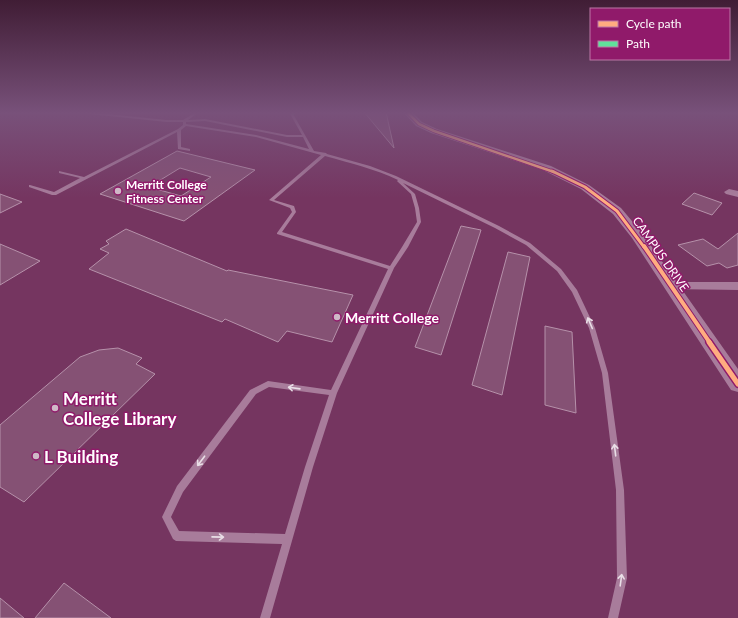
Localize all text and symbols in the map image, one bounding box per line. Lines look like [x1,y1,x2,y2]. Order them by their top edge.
legend [590,8,730,60]
text: Cycle path [626,16,681,31]
text: Path [626,36,650,51]
place label: Merritt College Fitness Center [126,177,207,206]
marker: Merritt College Fitness Center [113,186,123,196]
street label: CAMPUS DRIVE [630,214,692,294]
place label: Merritt College [345,309,440,326]
marker: Merritt College [332,312,342,322]
one-way arrow [585,318,593,330]
one-way arrow [288,384,301,392]
place label: Merritt College Library [63,388,176,429]
marker: Merritt College Library [50,403,60,413]
one-way arrow [611,444,619,457]
place label: L Building [44,446,118,467]
marker: L Building [31,451,41,461]
one-way arrow [197,456,205,467]
one-way arrow [211,533,224,541]
one-way arrow [617,574,625,587]

